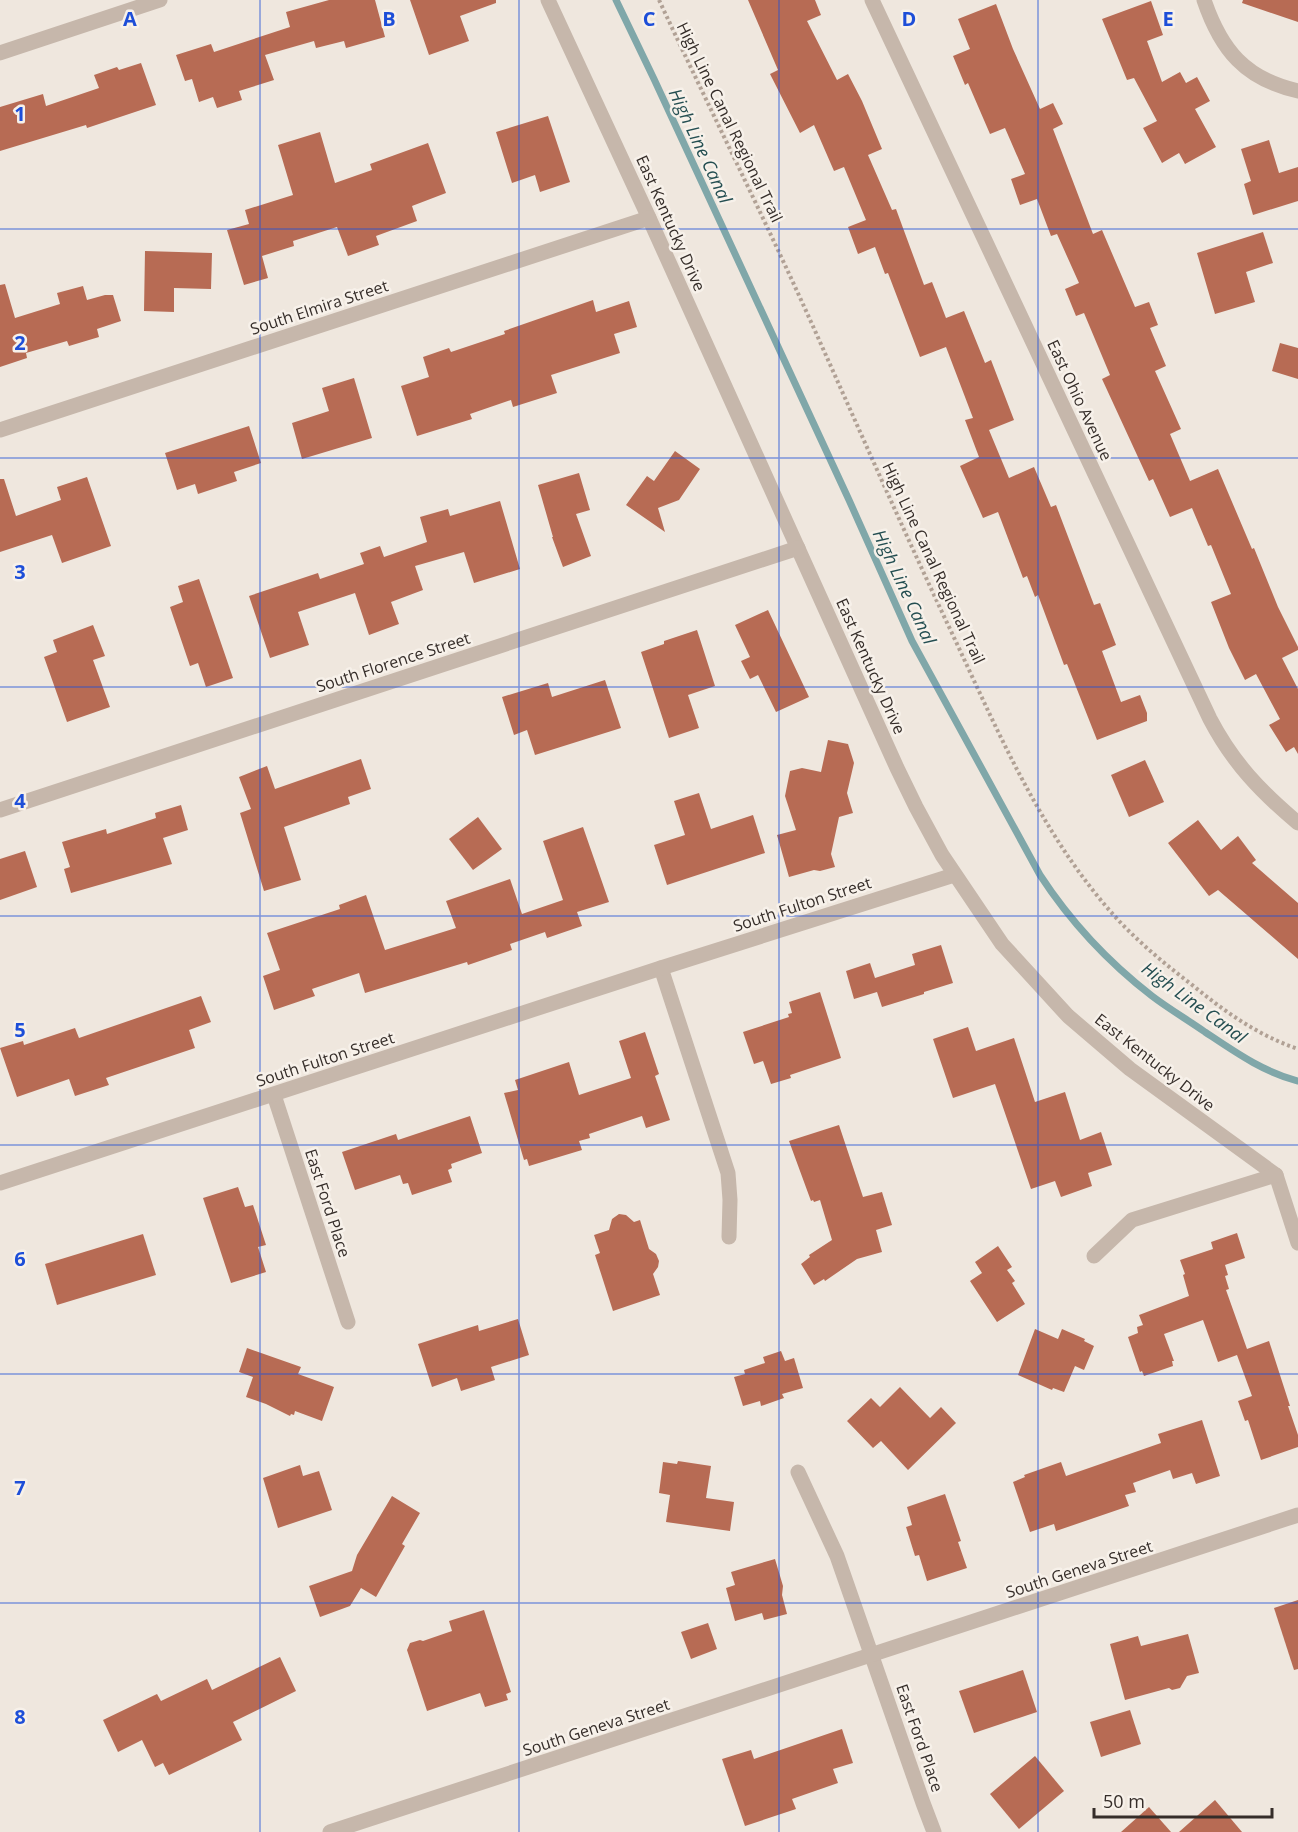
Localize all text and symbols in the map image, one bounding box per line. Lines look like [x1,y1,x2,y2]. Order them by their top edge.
text: A [123,5,137,32]
text: B [382,5,396,32]
text: C [643,5,656,32]
text: D [902,5,916,32]
text: E [1162,5,1174,32]
street label: High Line Canal Regional Trail [673,19,787,225]
water label: High Line Canal [664,85,736,207]
text: 1 [14,100,26,127]
street label: East Kentucky Drive [631,151,711,295]
street label: South Elmira Street [247,274,391,340]
text: 2 [14,329,26,356]
street label: East Ohio Avenue [1042,336,1118,464]
street label: High Line Canal Regional Trail [879,459,989,667]
water label: High Line Canal [868,526,940,648]
text: 3 [14,558,26,585]
street label: East Kentucky Drive [831,594,911,738]
street label: South Florence Street [313,627,473,697]
text: 4 [14,787,26,814]
street label: South Fulton Street [730,871,874,937]
water label: High Line Canal [1137,956,1252,1049]
street label: East Kentucky Drive [1090,1008,1220,1116]
text: 5 [14,1016,26,1043]
street label: South Fulton Street [253,1026,397,1092]
street label: East Ford Place [300,1146,356,1260]
text: 6 [14,1245,26,1272]
text: 7 [14,1474,26,1501]
street label: South Geneva Street [1003,1535,1155,1603]
street label: East Ford Place [891,1681,949,1795]
street label: South Geneva Street [520,1693,672,1761]
text: 8 [14,1703,26,1730]
scale bar [1094,1781,1272,1819]
text: 50 m [1103,1789,1145,1813]

